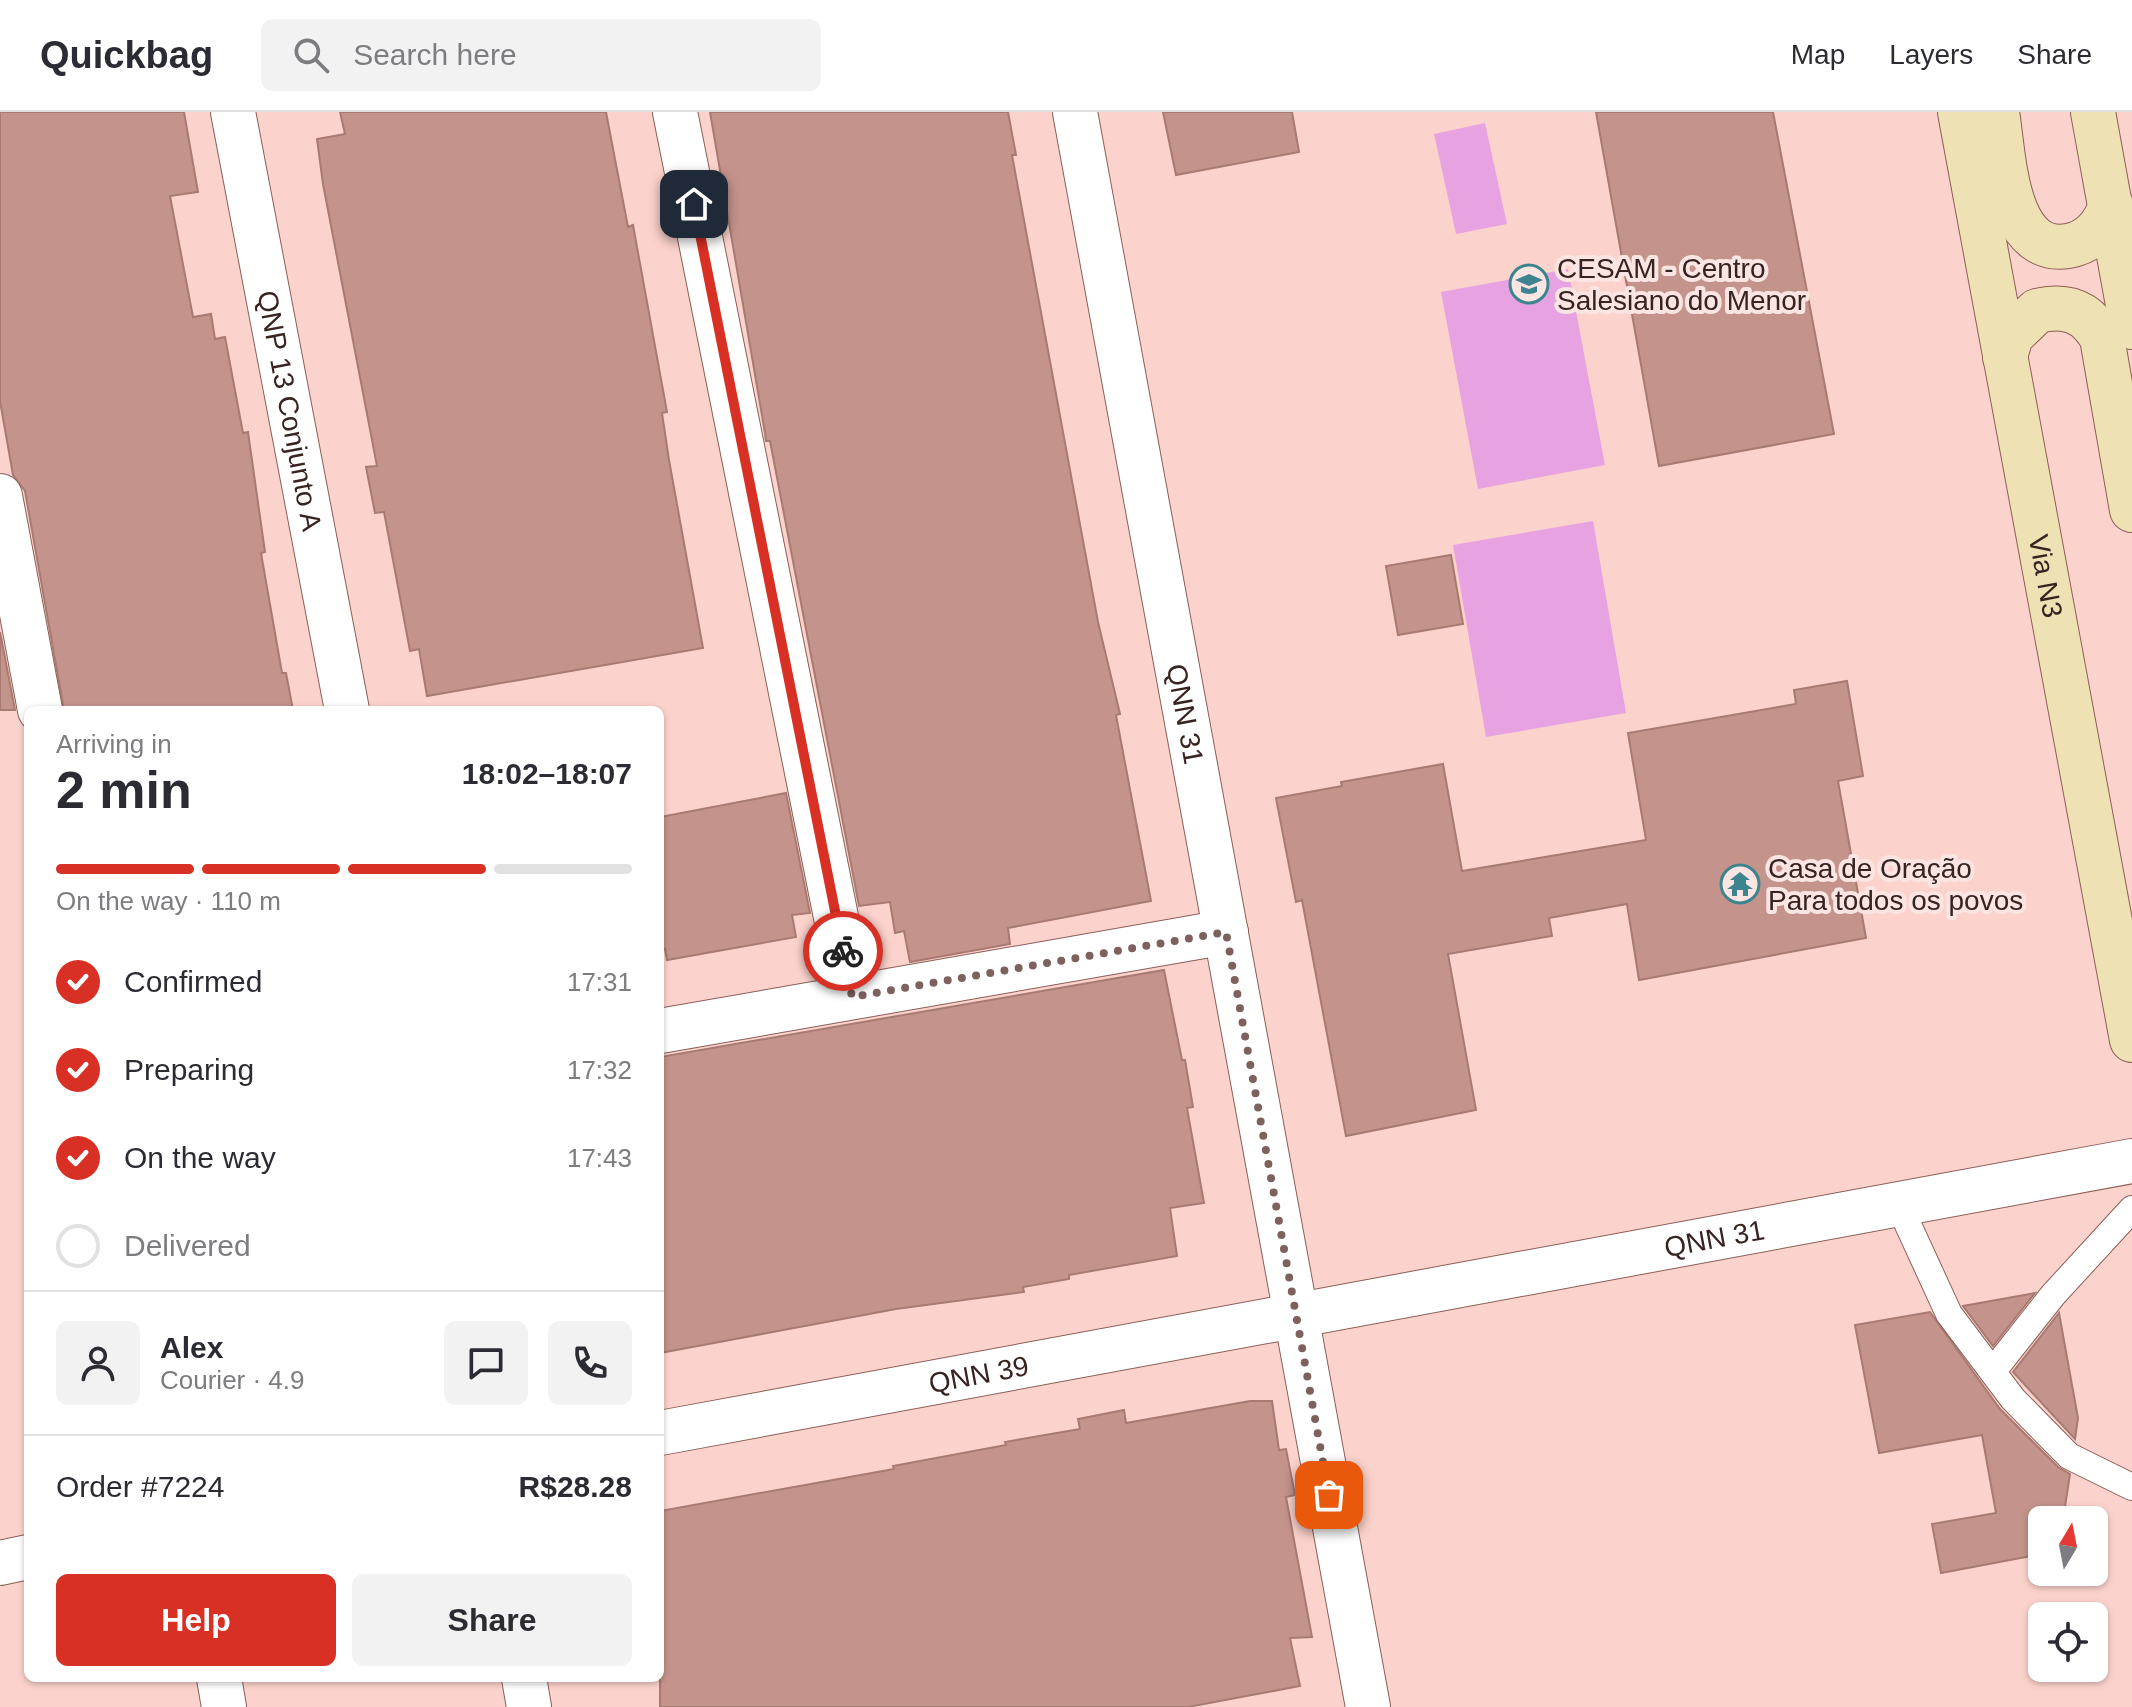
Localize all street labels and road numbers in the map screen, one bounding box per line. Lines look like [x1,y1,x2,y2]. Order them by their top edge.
street label: QNP 13 Conjunto A [252,288,328,534]
street label: Via N3 [2023,532,2069,620]
street label: QNN 31 [1161,661,1210,766]
street label: QNN 31 [1662,1214,1767,1263]
street label: QNN 39 [926,1350,1031,1399]

